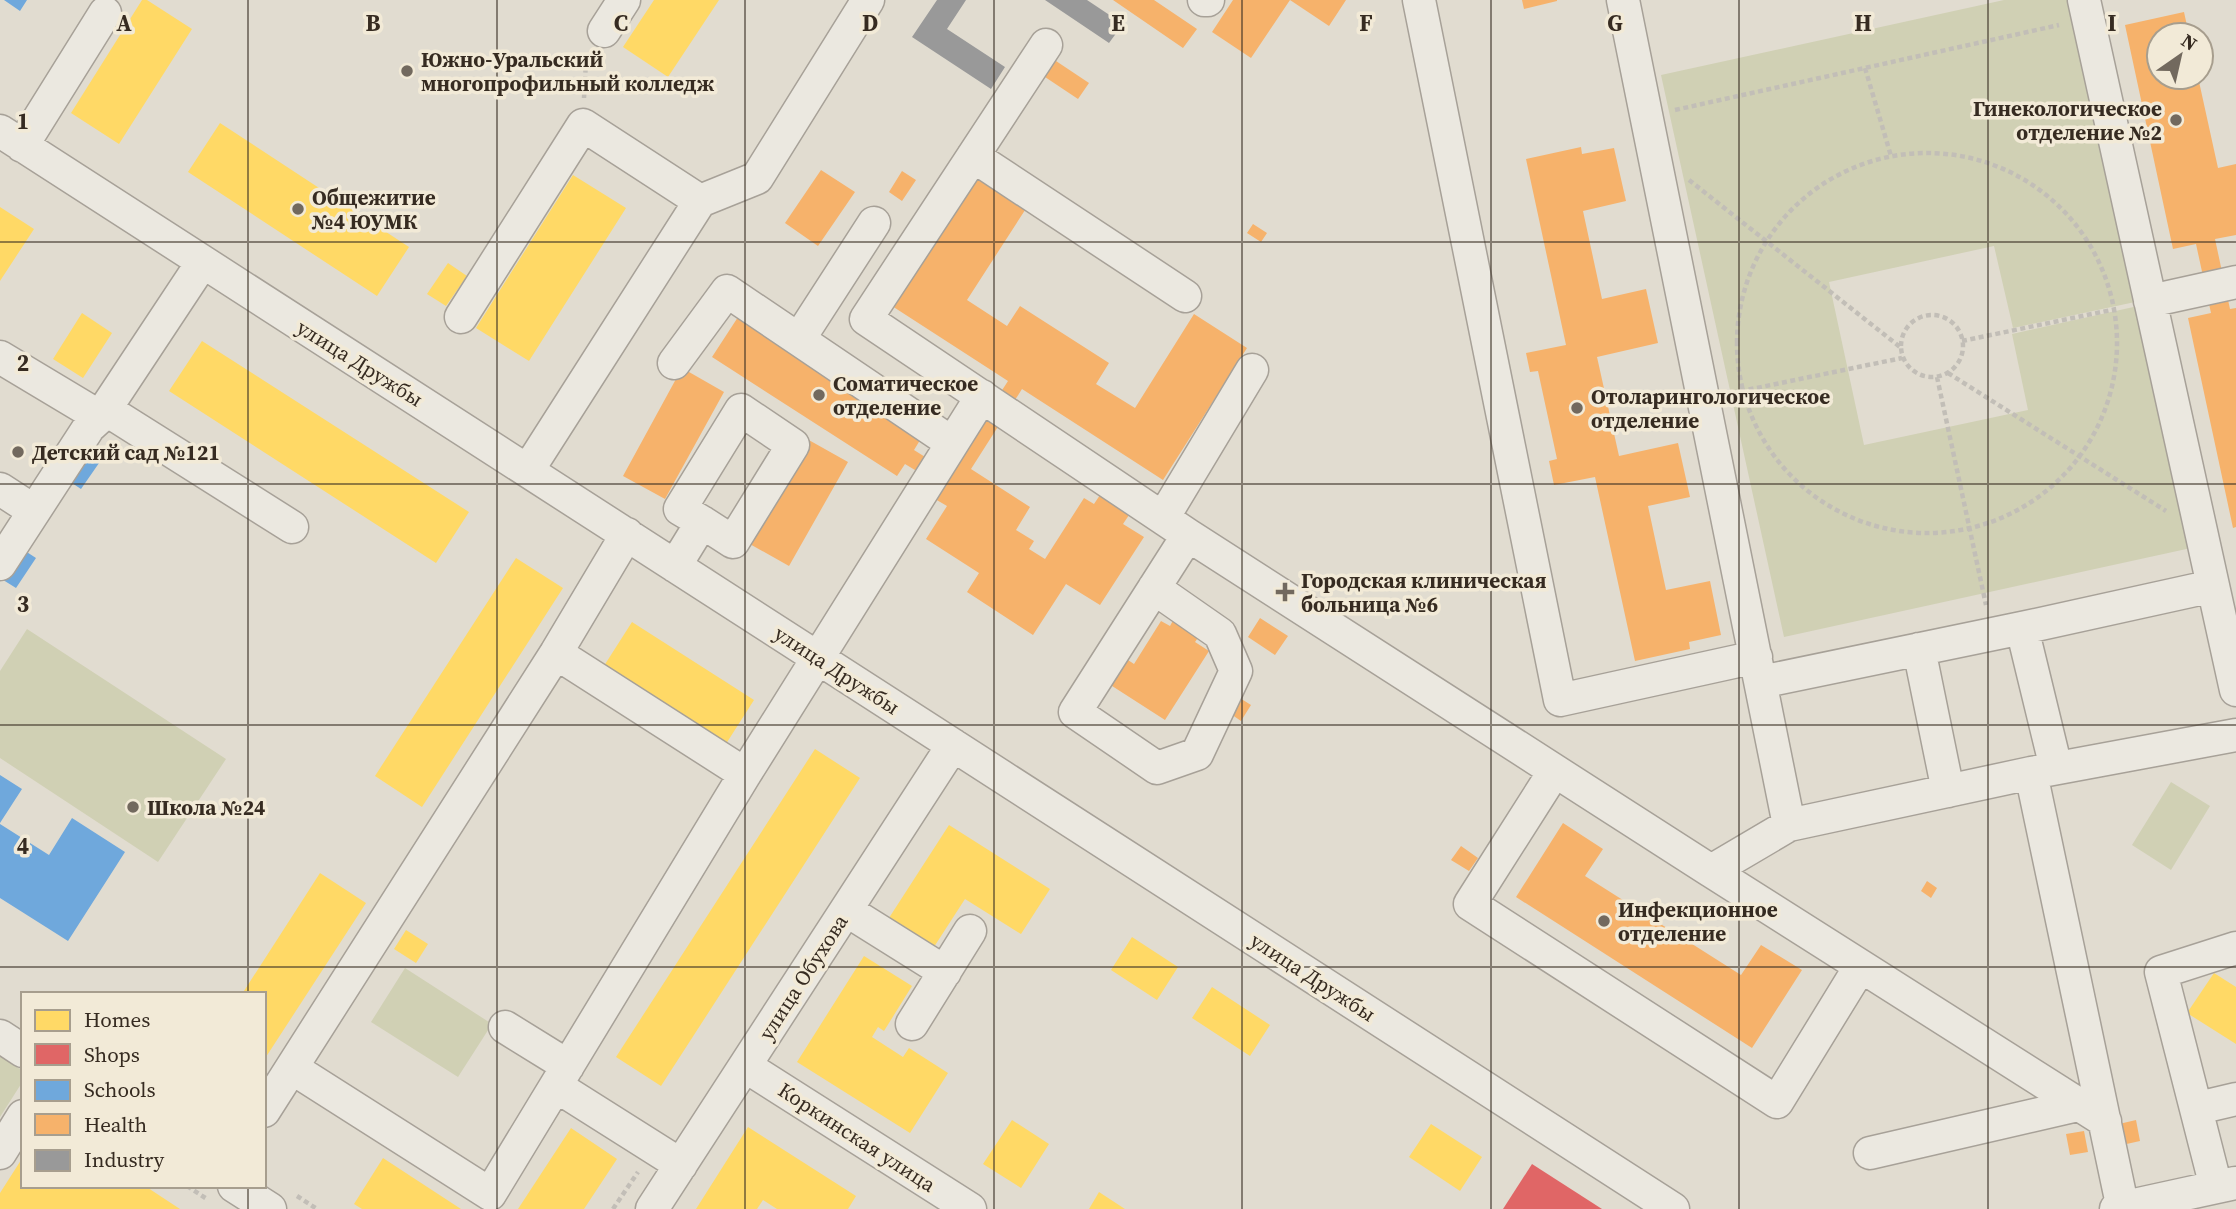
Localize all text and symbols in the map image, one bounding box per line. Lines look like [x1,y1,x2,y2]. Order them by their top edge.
text: A [116,7,132,39]
text: B [366,7,381,39]
text: C [614,7,628,39]
text: D [862,7,878,39]
text: E [1111,7,1125,39]
text: F [1359,7,1373,39]
text: G [1607,7,1623,39]
text: H [1854,7,1872,39]
text: I [2108,7,2117,39]
north arrow [2145,21,2215,91]
text: N [2176,27,2203,57]
place label: Южно-Уральский многопрофильный колледж [421,45,715,98]
marker: Южно-Уральский многопрофильный колледж [399,63,415,79]
place label: Гинекологическое отделение №2 [1973,94,2162,147]
text: 1 [17,105,29,137]
marker: Гинекологическое отделение №2 [2168,112,2184,128]
place label: Общежитие №4 ЮУМК [311,183,436,236]
marker: Общежитие №4 ЮУМК [290,201,306,217]
street label: улица Дружбы [291,313,429,413]
text: 2 [17,347,29,379]
place label: Соматическое отделение [833,369,978,422]
place label: Отоларингологическое отделение [1591,382,1830,435]
marker: Соматическое отделение [811,387,827,403]
marker: Отоларингологическое отделение [1569,400,1585,416]
place label: Детский сад №121 [32,438,220,467]
marker: Детский сад №121 [10,444,26,460]
place label: Городская клиническая больница №6 [1301,566,1546,619]
marker: Городская клиническая больница №6 [1275,582,1295,602]
text: 3 [17,588,29,620]
street label: улица Дружбы [769,619,905,721]
place label: Школа №24 [147,793,265,822]
marker: Школа №24 [125,799,141,815]
text: 4 [17,830,29,862]
place label: Инфекционное отделение [1618,895,1778,948]
street label: улица Обухова [751,908,855,1046]
marker: Инфекционное отделение [1596,913,1612,929]
street label: улица Дружбы [1245,926,1381,1028]
legend [21,992,266,1188]
text: Homes [84,1005,150,1034]
text: Shops [84,1040,140,1069]
text: Schools [84,1075,156,1104]
street label: Коркинская улица [773,1075,942,1199]
text: Health [84,1110,147,1139]
text: Industry [84,1145,164,1174]

